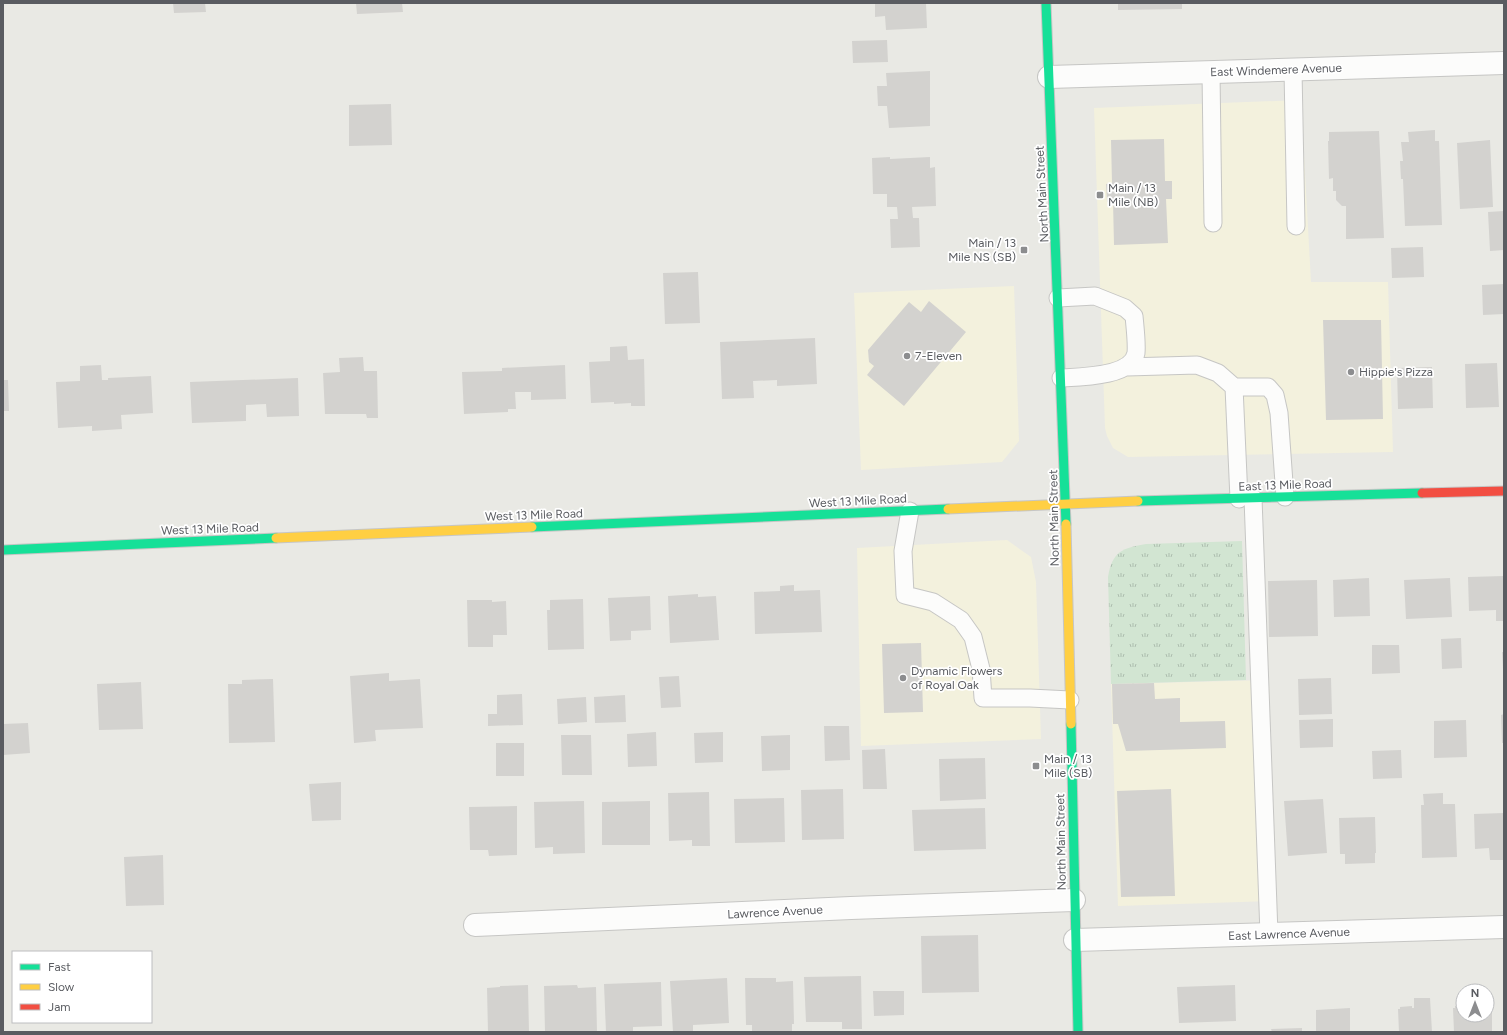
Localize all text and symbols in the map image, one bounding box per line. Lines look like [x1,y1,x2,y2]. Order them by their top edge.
street label: East Windemere Avenue [1210,61,1343,79]
street label: North Main Street [1032,145,1052,243]
place label: Main / 13 Mile (NB) [1108,181,1158,209]
marker: Main / 13 Mile (NB) [1095,190,1105,200]
place label: Main / 13 Mile NS (SB) [948,236,1016,264]
marker: Main / 13 Mile NS (SB) [1019,245,1029,255]
place label: 7-Eleven [915,349,962,363]
marker: 7-Eleven [902,351,912,361]
place label: Hippie's Pizza [1359,365,1433,379]
marker: Hippie's Pizza [1346,367,1356,377]
street label: North Main Street [1046,469,1062,567]
street label: East 13 Mile Road [1238,476,1332,494]
street label: West 13 Mile Road [809,491,907,511]
street label: West 13 Mile Road [485,506,583,524]
street label: West 13 Mile Road [161,520,259,538]
place label: Dynamic Flowers of Royal Oak [911,664,1003,692]
marker: Dynamic Flowers of Royal Oak [898,673,908,683]
place label: Main / 13 Mile (SB) [1044,752,1092,780]
marker: Main / 13 Mile (SB) [1031,761,1041,771]
street label: North Main Street [1053,793,1069,891]
street label: Lawrence Avenue [727,902,824,921]
street label: East Lawrence Avenue [1228,925,1351,943]
legend [12,951,152,1023]
text: Fast [48,960,71,974]
text: Slow [48,980,75,994]
north arrow [1455,983,1495,1023]
text: N [1471,987,1479,1000]
text: Jam [48,1000,71,1014]

